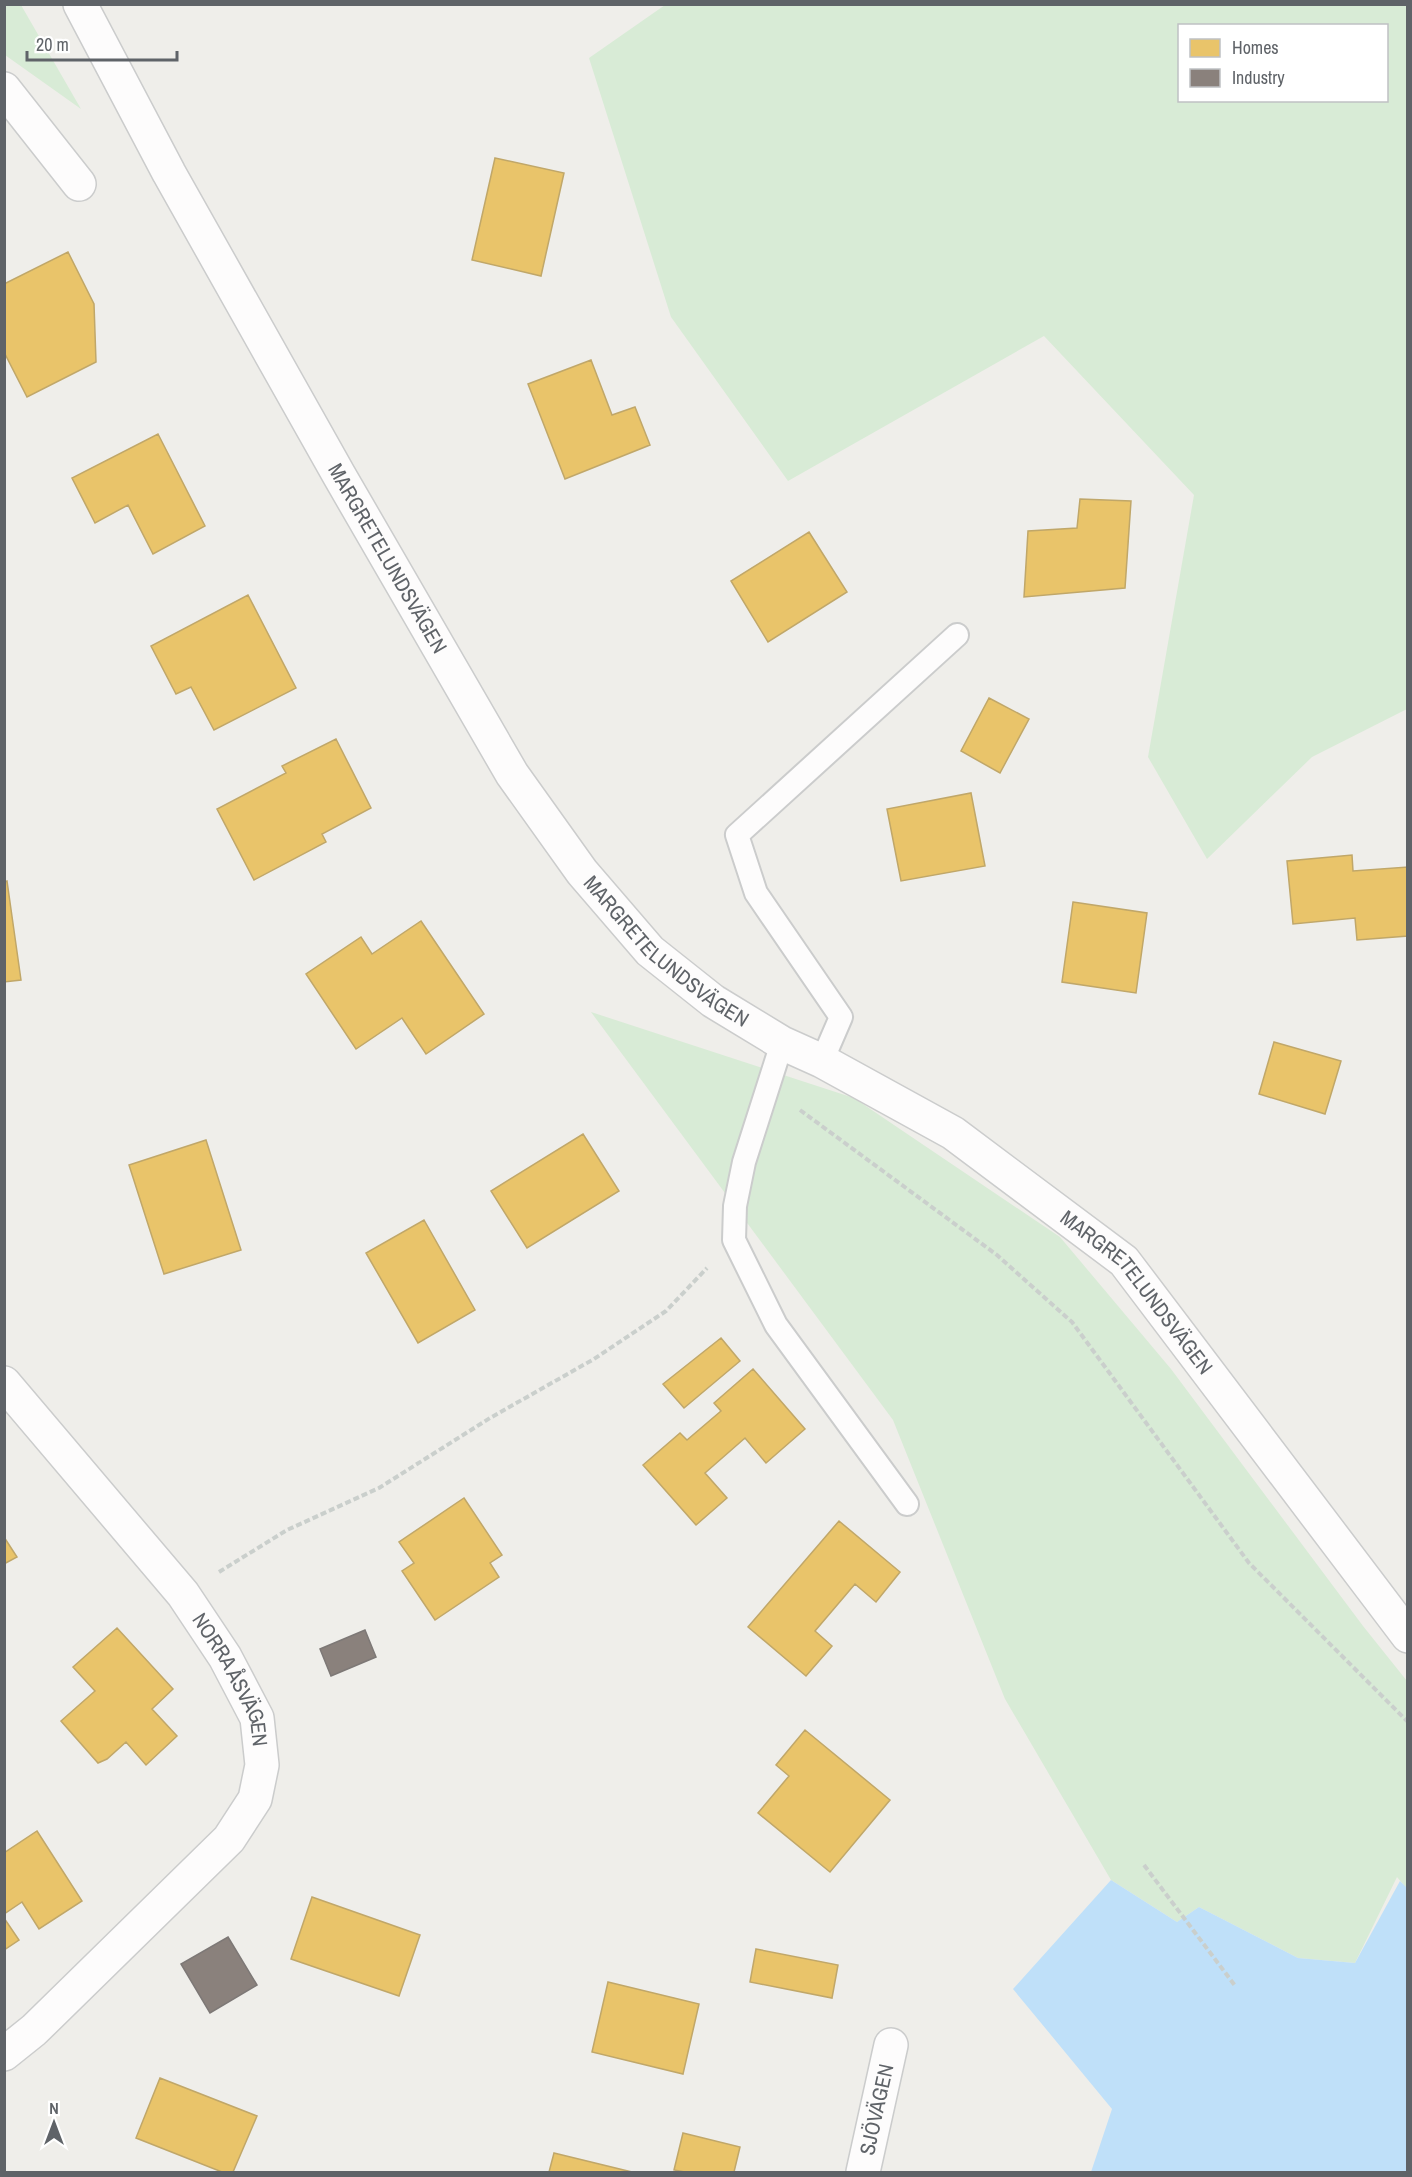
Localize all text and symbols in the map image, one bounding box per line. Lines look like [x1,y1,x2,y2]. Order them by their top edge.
scale bar [27,24,177,62]
legend [1178,24,1388,102]
text: 20 m [36,32,69,57]
text: Homes [1232,35,1279,60]
text: Industry [1232,65,1285,90]
street label: MARGRETELUNDSVÄGEN [321,458,454,659]
street label: MARGRETELUNDSVÄGEN [577,869,755,1033]
street label: MARGRETELUNDSVÄGEN [1054,1203,1220,1380]
street label: NORRA ÅSVÄGEN [186,1607,275,1748]
street label: SJÖVÄGEN [852,2061,900,2158]
north arrow [24,2093,84,2153]
text: N [49,2097,59,2119]

